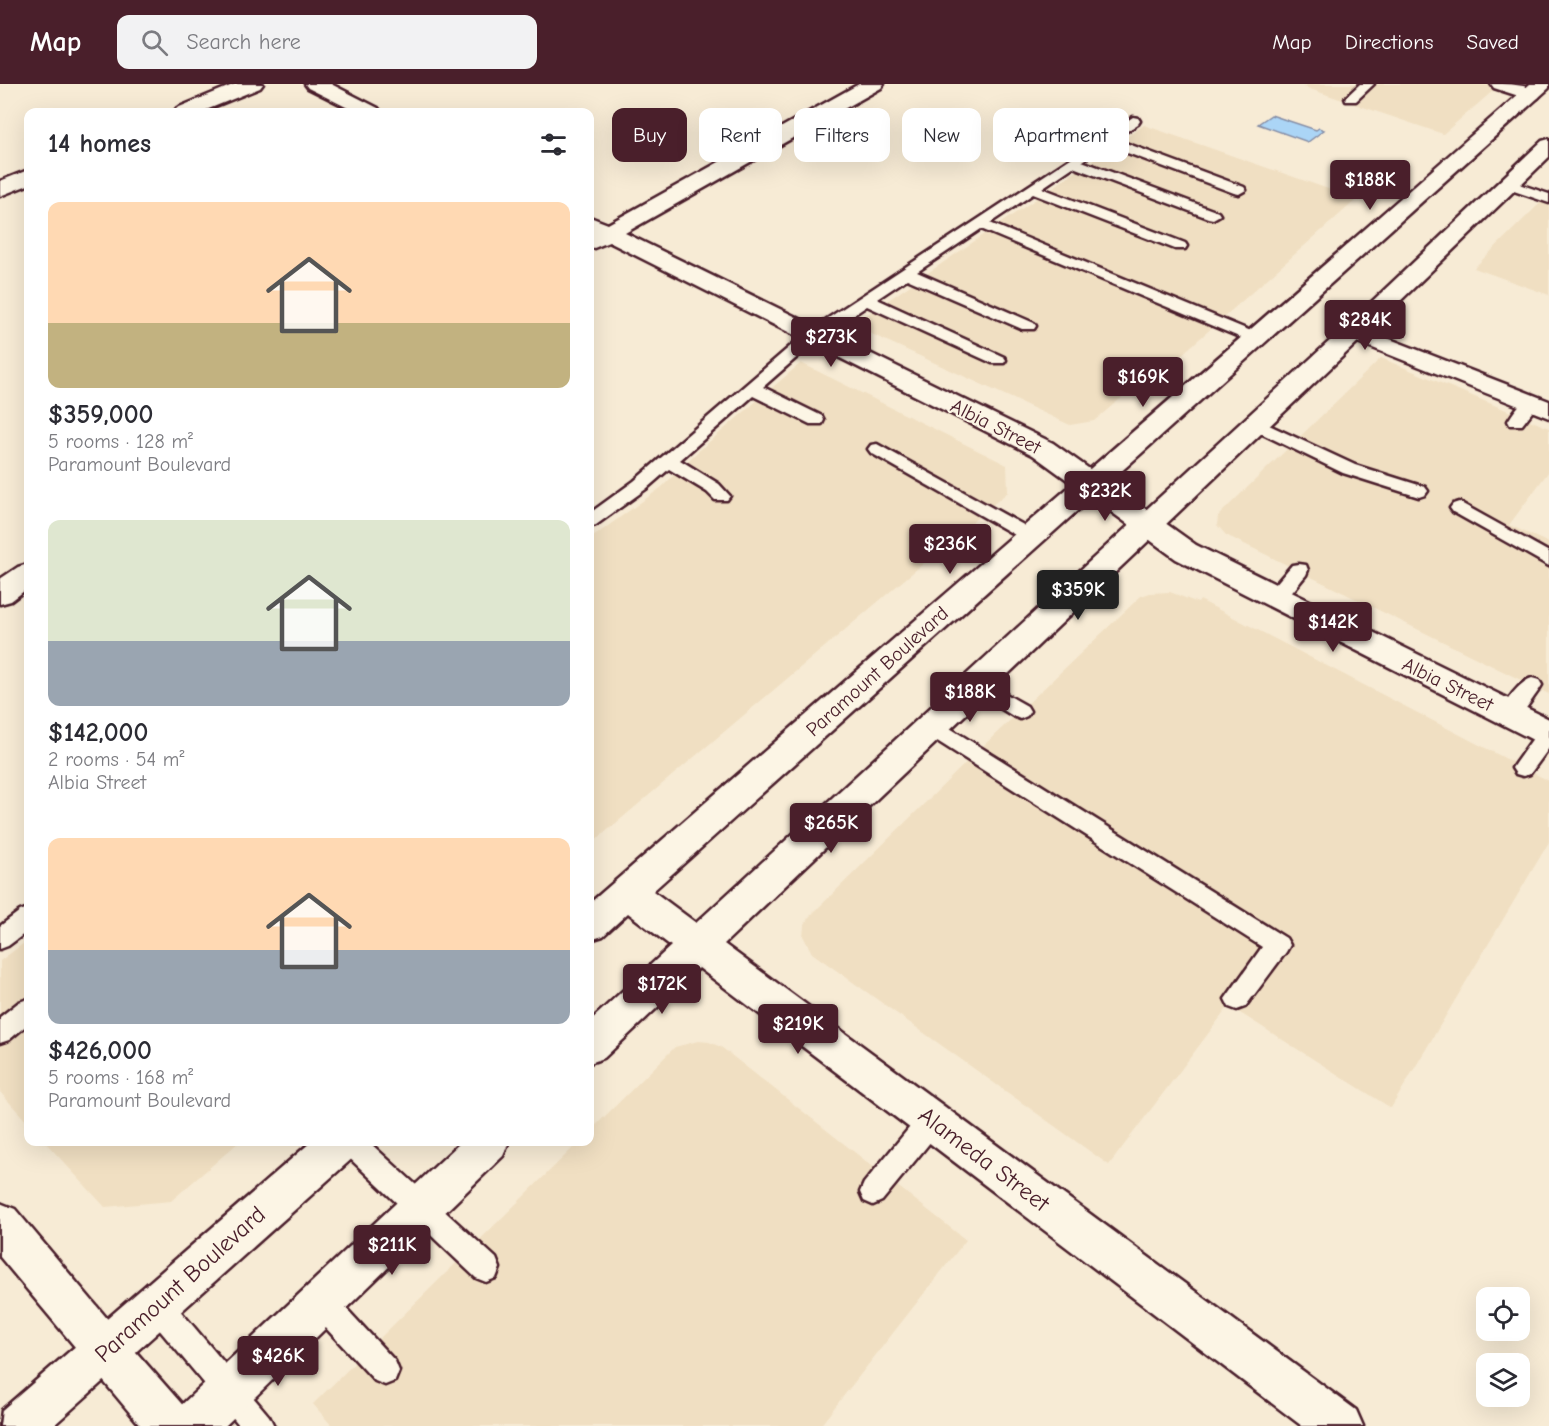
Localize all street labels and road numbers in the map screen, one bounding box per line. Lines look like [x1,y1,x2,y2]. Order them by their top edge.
street label: Albia Street [947,394,1046,460]
street label: Paramount Boulevard [802,602,953,741]
street label: Albia Street [1399,653,1498,717]
street label: Alameda Street [913,1101,1056,1218]
street label: Paramount Boulevard [89,1200,271,1368]

